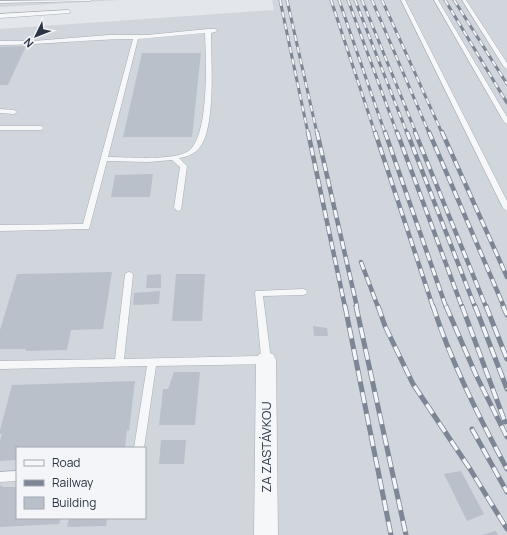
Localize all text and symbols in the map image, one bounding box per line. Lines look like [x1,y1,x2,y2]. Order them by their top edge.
north arrow [16,16,56,56]
text: N [20,35,37,51]
street label: ZA ZASTÁVKOU [257,401,275,493]
legend [16,447,146,519]
text: Road [52,454,80,471]
text: Railway [52,474,94,491]
text: Building [52,494,96,511]

